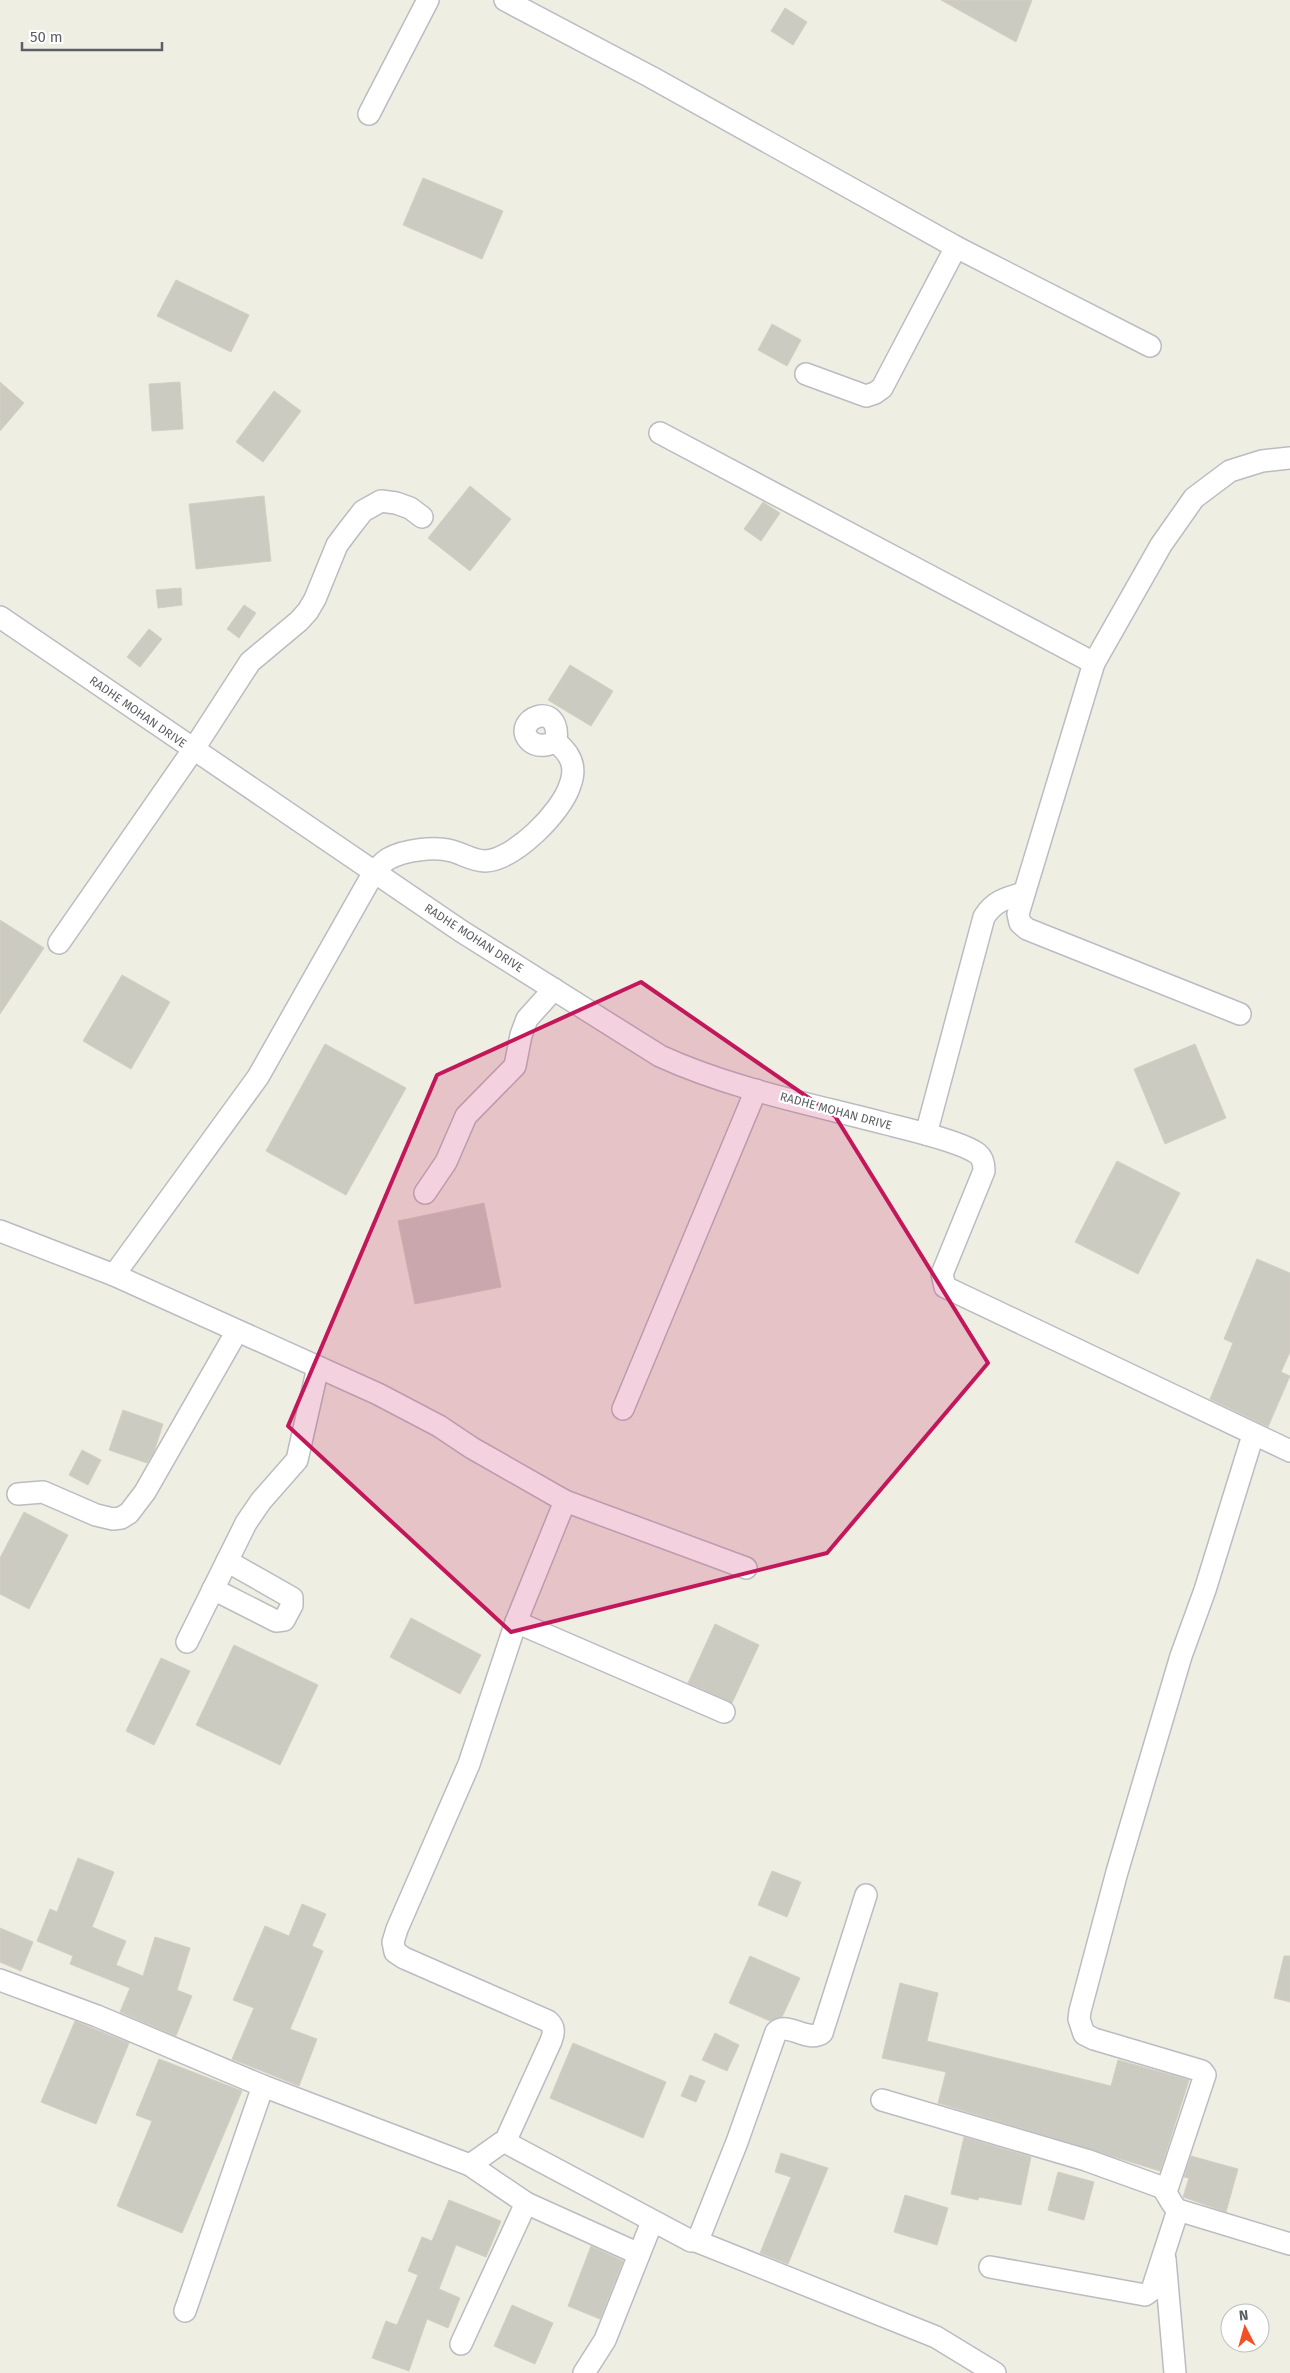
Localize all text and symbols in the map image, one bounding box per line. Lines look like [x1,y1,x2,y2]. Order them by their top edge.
scale bar [22,20,162,52]
text: 50 m [30,28,63,46]
street label: RADHE MOHAN DRIVE [87,673,189,751]
street label: RADHE MOHAN DRIVE [422,901,526,975]
street label: RADHE MOHAN DRIVE [779,1089,893,1133]
north arrow [1220,2303,1270,2353]
text: N [1238,2307,1249,2325]

